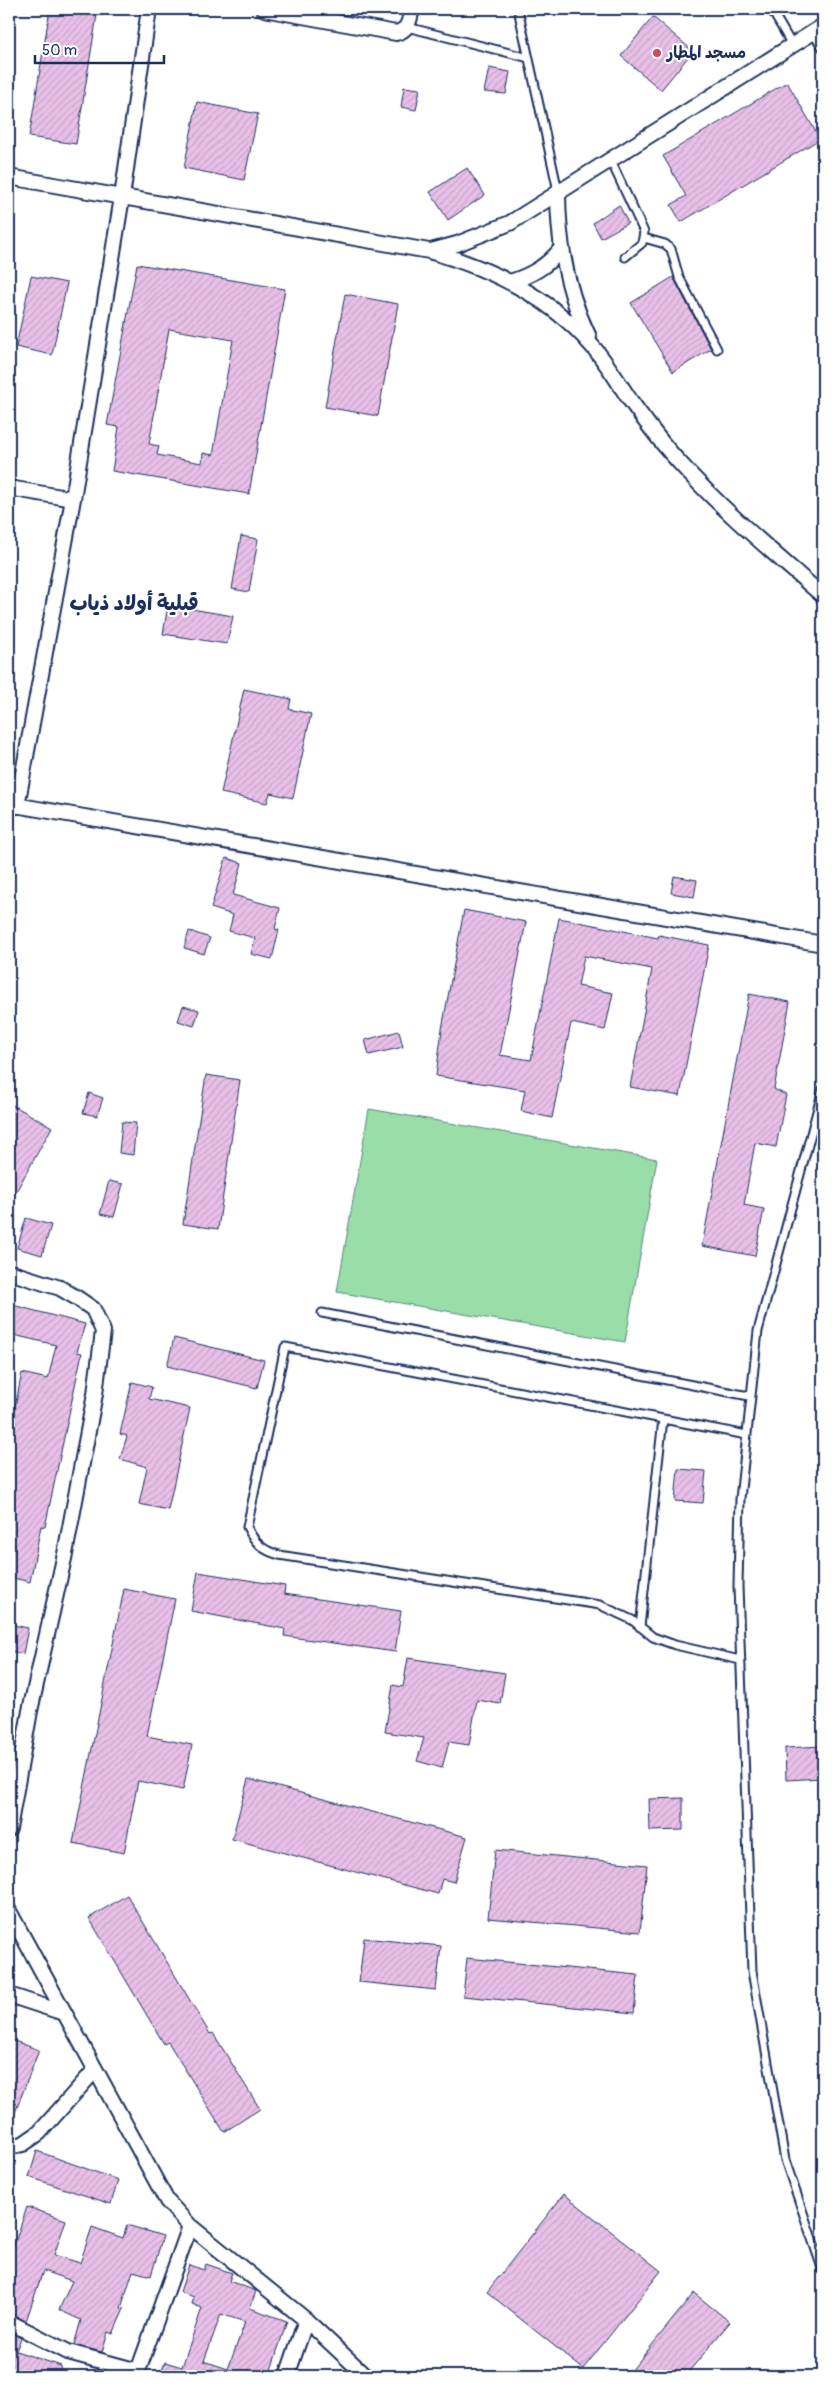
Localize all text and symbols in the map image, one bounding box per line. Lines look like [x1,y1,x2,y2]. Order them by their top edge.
scale bar [35,32,164,64]
text: 50 m [42,41,77,60]
place label: مسجد المطار [665,43,746,63]
marker: مسجد المطار [651,47,663,59]
district label: قبلية أولاد ذياب [70,590,198,617]

